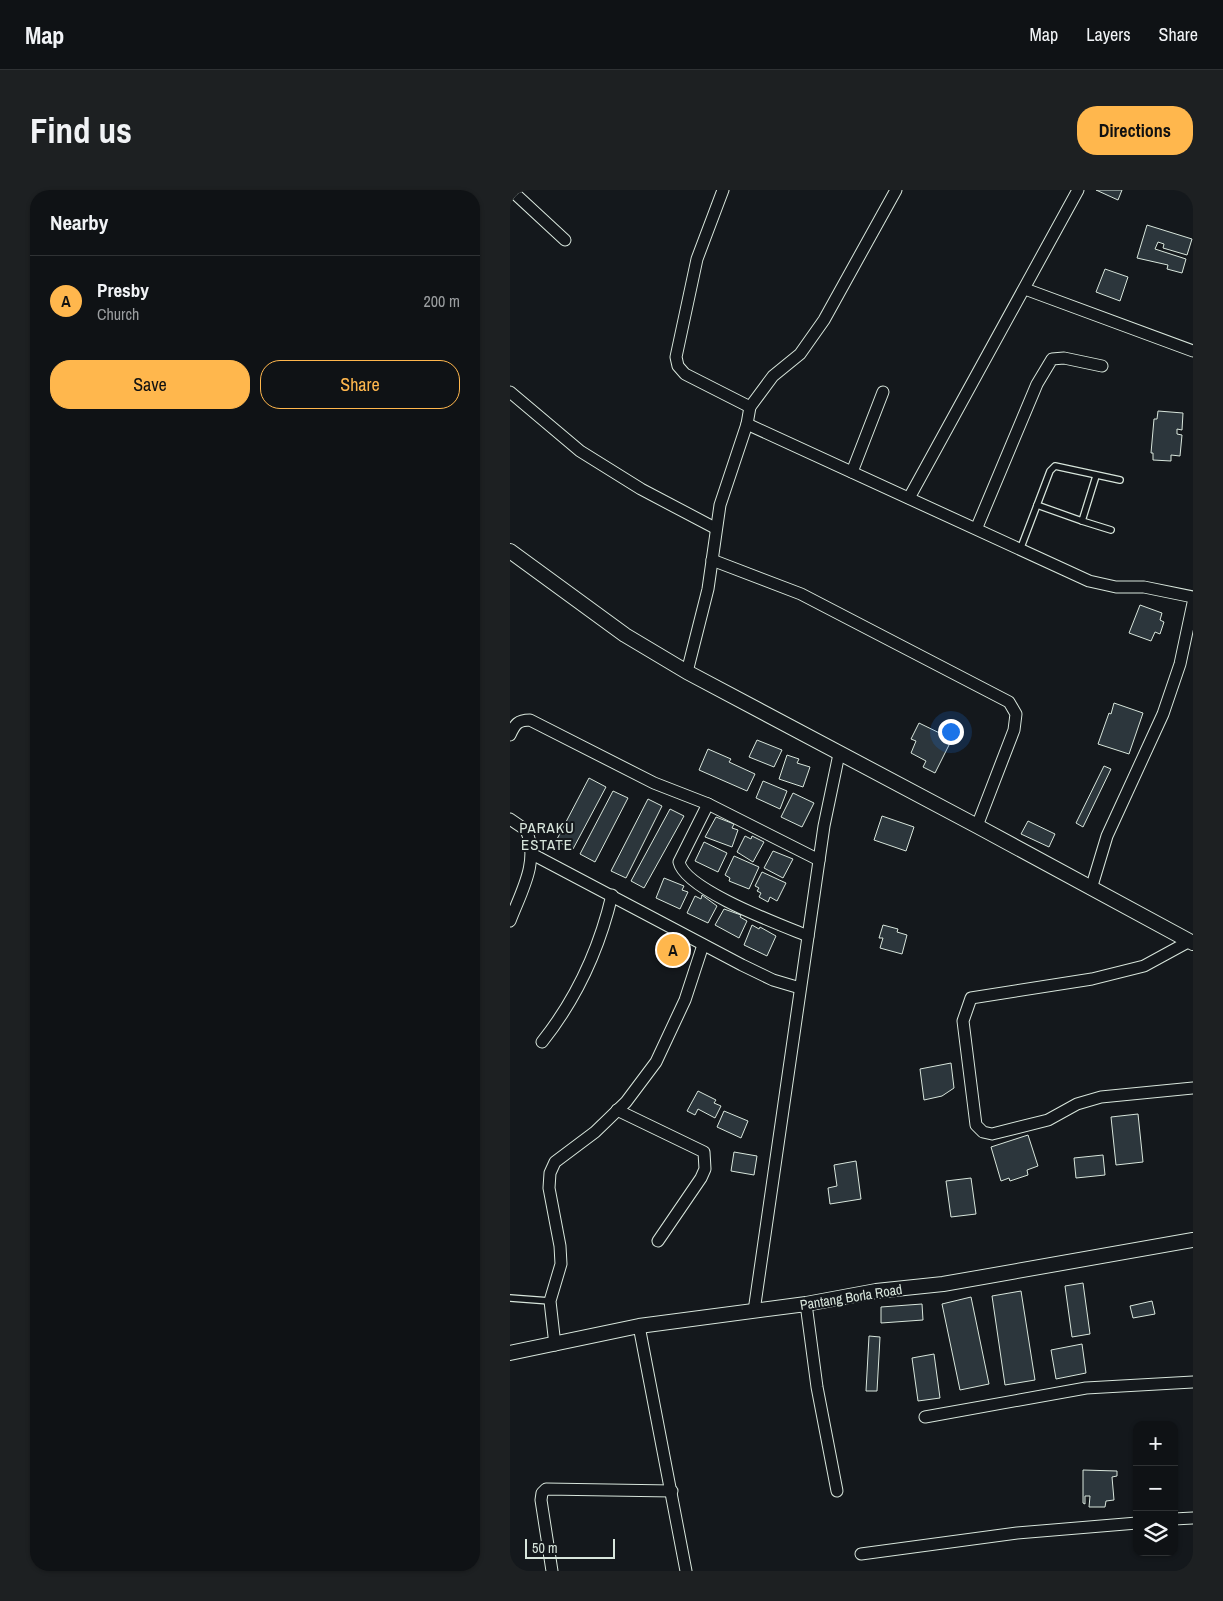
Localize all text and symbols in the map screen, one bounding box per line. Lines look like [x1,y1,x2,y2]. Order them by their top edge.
text: Map [25,19,64,51]
text: Map [1030,22,1058,47]
text: Layers [1086,22,1131,47]
text: Share [1159,22,1198,47]
button: Directions [1077,106,1193,155]
text: Find us [30,107,132,154]
text: Nearby [50,208,108,237]
text: Presby [97,277,149,303]
text: A [61,290,71,312]
text: 200 m [424,290,460,312]
text: Church [97,303,139,325]
button: Save [50,360,250,409]
button: Share [260,360,460,409]
your location [938,719,964,745]
district label: PARAKU ESTATE [519,817,575,855]
pin: A [657,931,689,969]
street label: Pantang Borla Road [799,1280,903,1314]
map controls [1133,1421,1178,1556]
button: + [1133,1421,1178,1466]
button: − [1133,1466,1178,1511]
button: layers [1133,1511,1178,1556]
scale bar [525,1536,615,1559]
text: 50 m [532,1539,558,1557]

